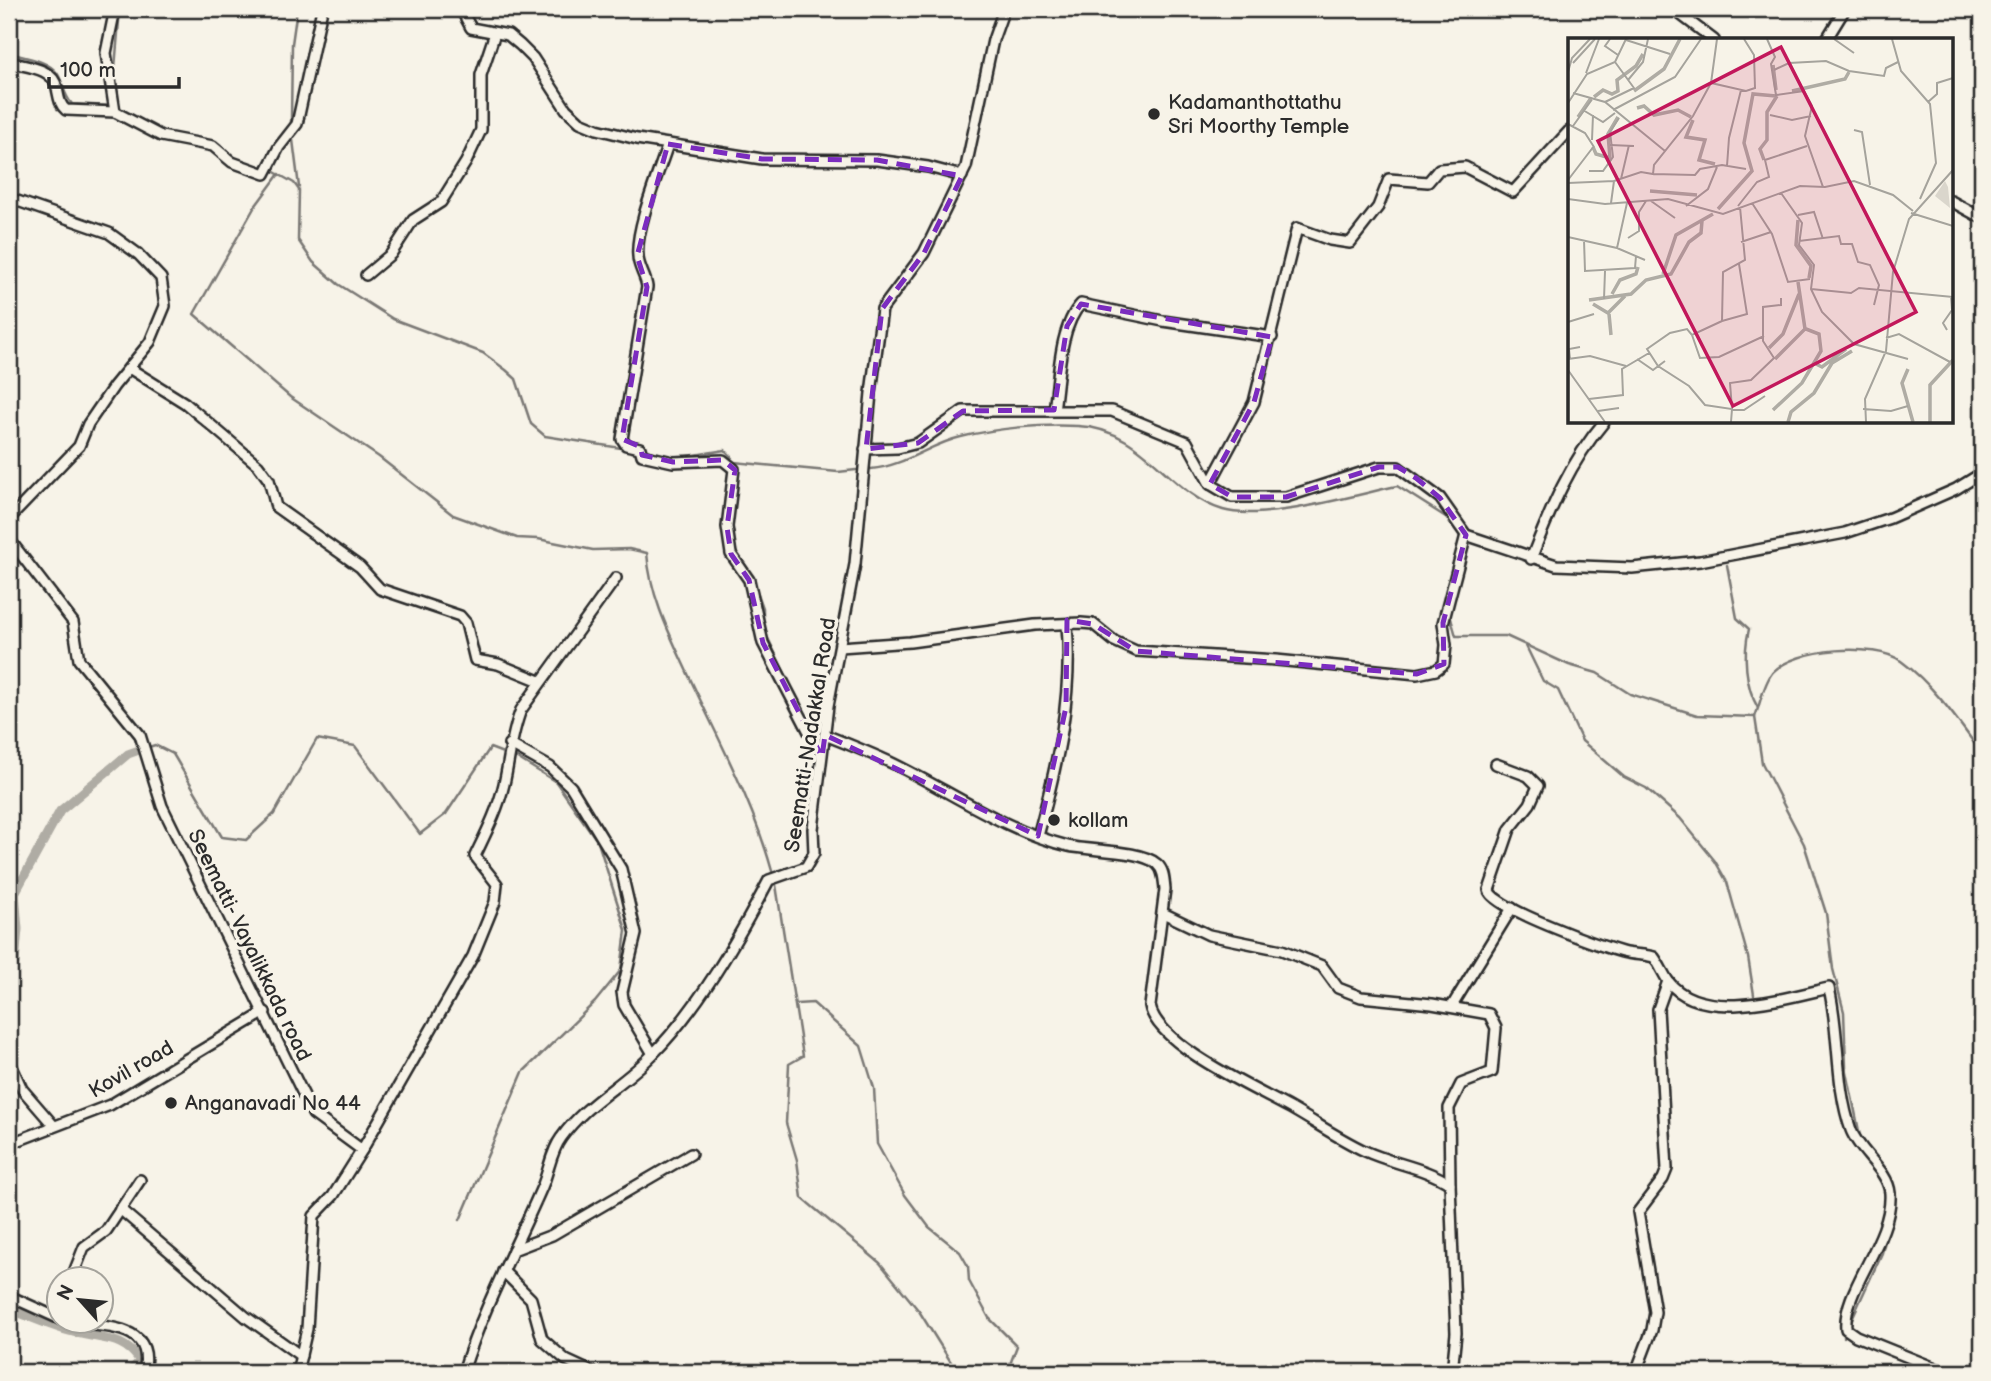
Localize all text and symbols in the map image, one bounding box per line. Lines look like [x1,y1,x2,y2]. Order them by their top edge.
inset map [1568,38,1952,424]
scale bar [49,46,178,90]
text: 100 m [60,58,116,83]
place label: Kadamanthottathu Sri Moorthy Temple [1168,90,1349,139]
marker: Kadamanthottathu Sri Moorthy Temple [1146,106,1162,122]
street label: Seematti-Nadakkal Road [780,616,841,854]
place label: kollam [1068,808,1128,833]
marker: kollam [1046,812,1062,828]
street label: Seematti- Vayalikkada road [182,825,317,1065]
street label: Kovil road [85,1035,178,1104]
place label: Anganavadi No 44 [185,1091,361,1116]
marker: Anganavadi No 44 [163,1095,179,1111]
north arrow [46,1266,116,1336]
text: N [53,1281,80,1305]

